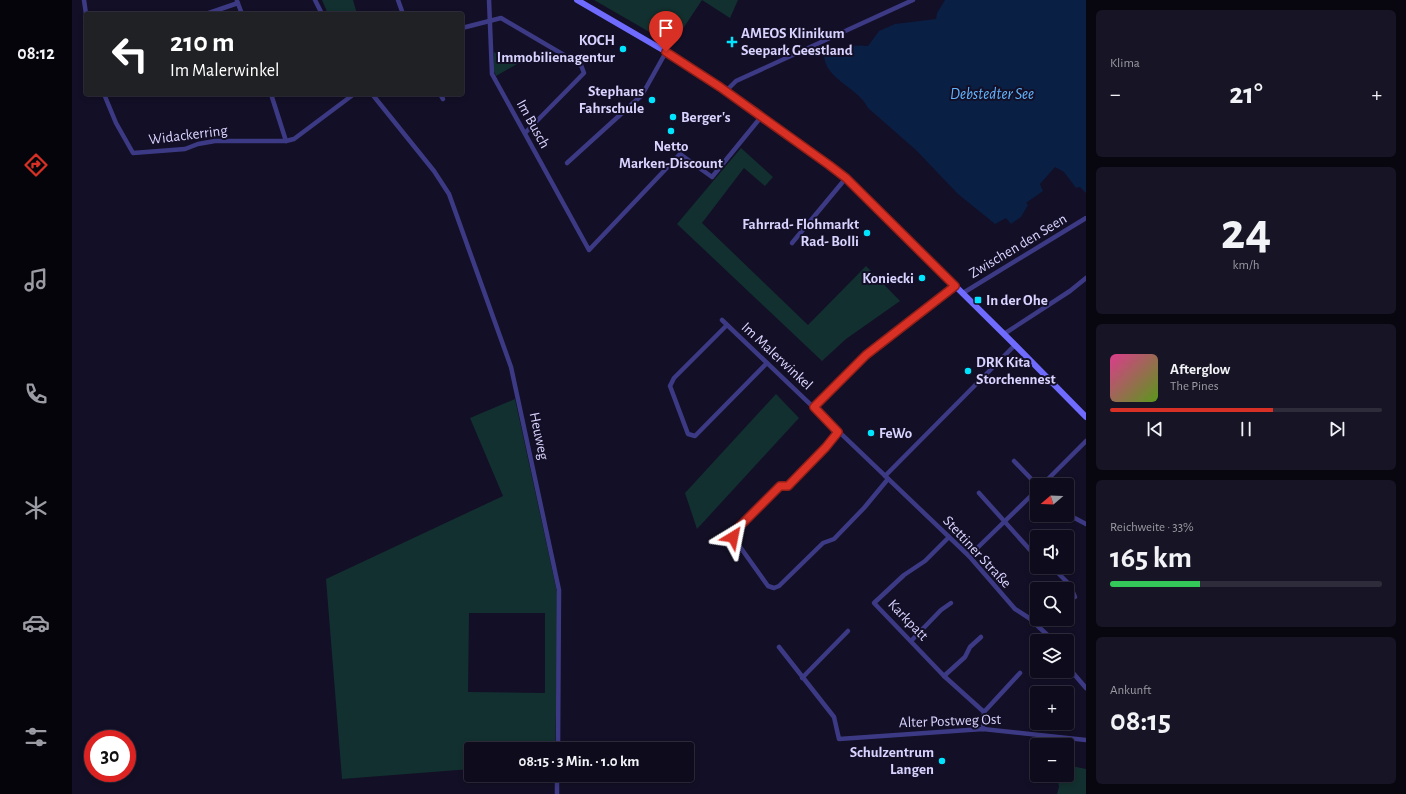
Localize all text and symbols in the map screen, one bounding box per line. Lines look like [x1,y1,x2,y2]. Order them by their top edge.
pin [649,11,683,52]
icon: arrive [655,17,677,39]
place label: AMEOS Klinikum Seepark Geestland [741,26,853,58]
icon: left [104,28,156,80]
text: 210 m [170,29,235,57]
place label: KOCH Immobilienagentur [497,33,616,65]
marker: AMEOS Klinikum Seepark Geestland [726,36,738,48]
marker: KOCH Immobilienagentur [618,44,628,54]
text: 08:12 [17,45,55,63]
text: Klima [1110,57,1140,70]
text: Im Malerwinkel [170,62,280,80]
text: 21° [1229,79,1263,109]
text: − [1110,83,1121,105]
text: + [1371,83,1382,105]
place label: Stephans Fahrschule [579,84,644,116]
water label: Debstedter See [950,86,1034,102]
marker: Stephans Fahrschule [647,95,657,105]
street label: Im Busch [514,97,552,151]
place label: Berger's [681,110,731,125]
marker: Berger's [668,112,678,122]
street label: Widackerring [148,123,229,147]
marker: Netto Marken-Discount [666,126,676,136]
place label: Netto Marken-Discount [619,139,723,171]
icon: directions [22,151,50,179]
text: 24 [1221,206,1271,258]
street label: Zwischen den Seen [967,211,1069,281]
place label: Fahrrad- Flohmarkt Rad- Bolli [742,217,859,249]
marker: Fahrrad- Flohmarkt Rad- Bolli [862,228,872,238]
text: km/h [1233,259,1259,272]
icon: music [22,266,50,294]
place label: Koniecki [862,271,914,286]
marker: Koniecki [917,273,927,283]
place label: In der Ohe [986,293,1048,308]
marker: In der Ohe [973,295,983,305]
street label: Im Malerwinkel [738,319,816,393]
place label: DRK Kita Storchennest [976,355,1055,387]
text: Afterglow [1170,362,1230,377]
marker: DRK Kita Storchennest [963,366,973,376]
icon: phone [22,380,50,408]
text: The Pines [1170,380,1219,393]
street label: Heuweg [527,411,552,462]
icon: previous [1144,418,1166,440]
icon: pause [1235,418,1257,440]
icon: next [1326,418,1348,440]
place label: FeWo [879,426,912,441]
marker: FeWo [866,428,876,438]
north arrow [1030,478,1074,522]
map controls [1030,478,1074,782]
icon: climate [22,494,50,522]
street label: Stettiner Straße [940,513,1014,591]
position arrow [712,516,754,558]
text: Reichweite · 33% [1110,521,1194,534]
button: sound [1030,530,1074,574]
text: 165 km [1110,543,1192,573]
button: search [1030,582,1074,626]
street label: Karkpatt [885,597,931,644]
icon: car [22,609,50,637]
button: layers [1030,634,1074,678]
text: Ankunft [1110,684,1151,697]
button: + [1030,686,1074,730]
text: 08:15 [1110,706,1171,736]
street label: Alter Postweg Ost [899,712,1002,730]
icon: filters [22,723,50,751]
speed limit sign: 30 [84,730,136,782]
button: − [1030,738,1074,782]
place label: Schulzentrum Langen [850,745,934,777]
text: 08:15 · 3 Min. · 1.0 km [519,754,639,769]
marker: Schulzentrum Langen [937,756,947,766]

